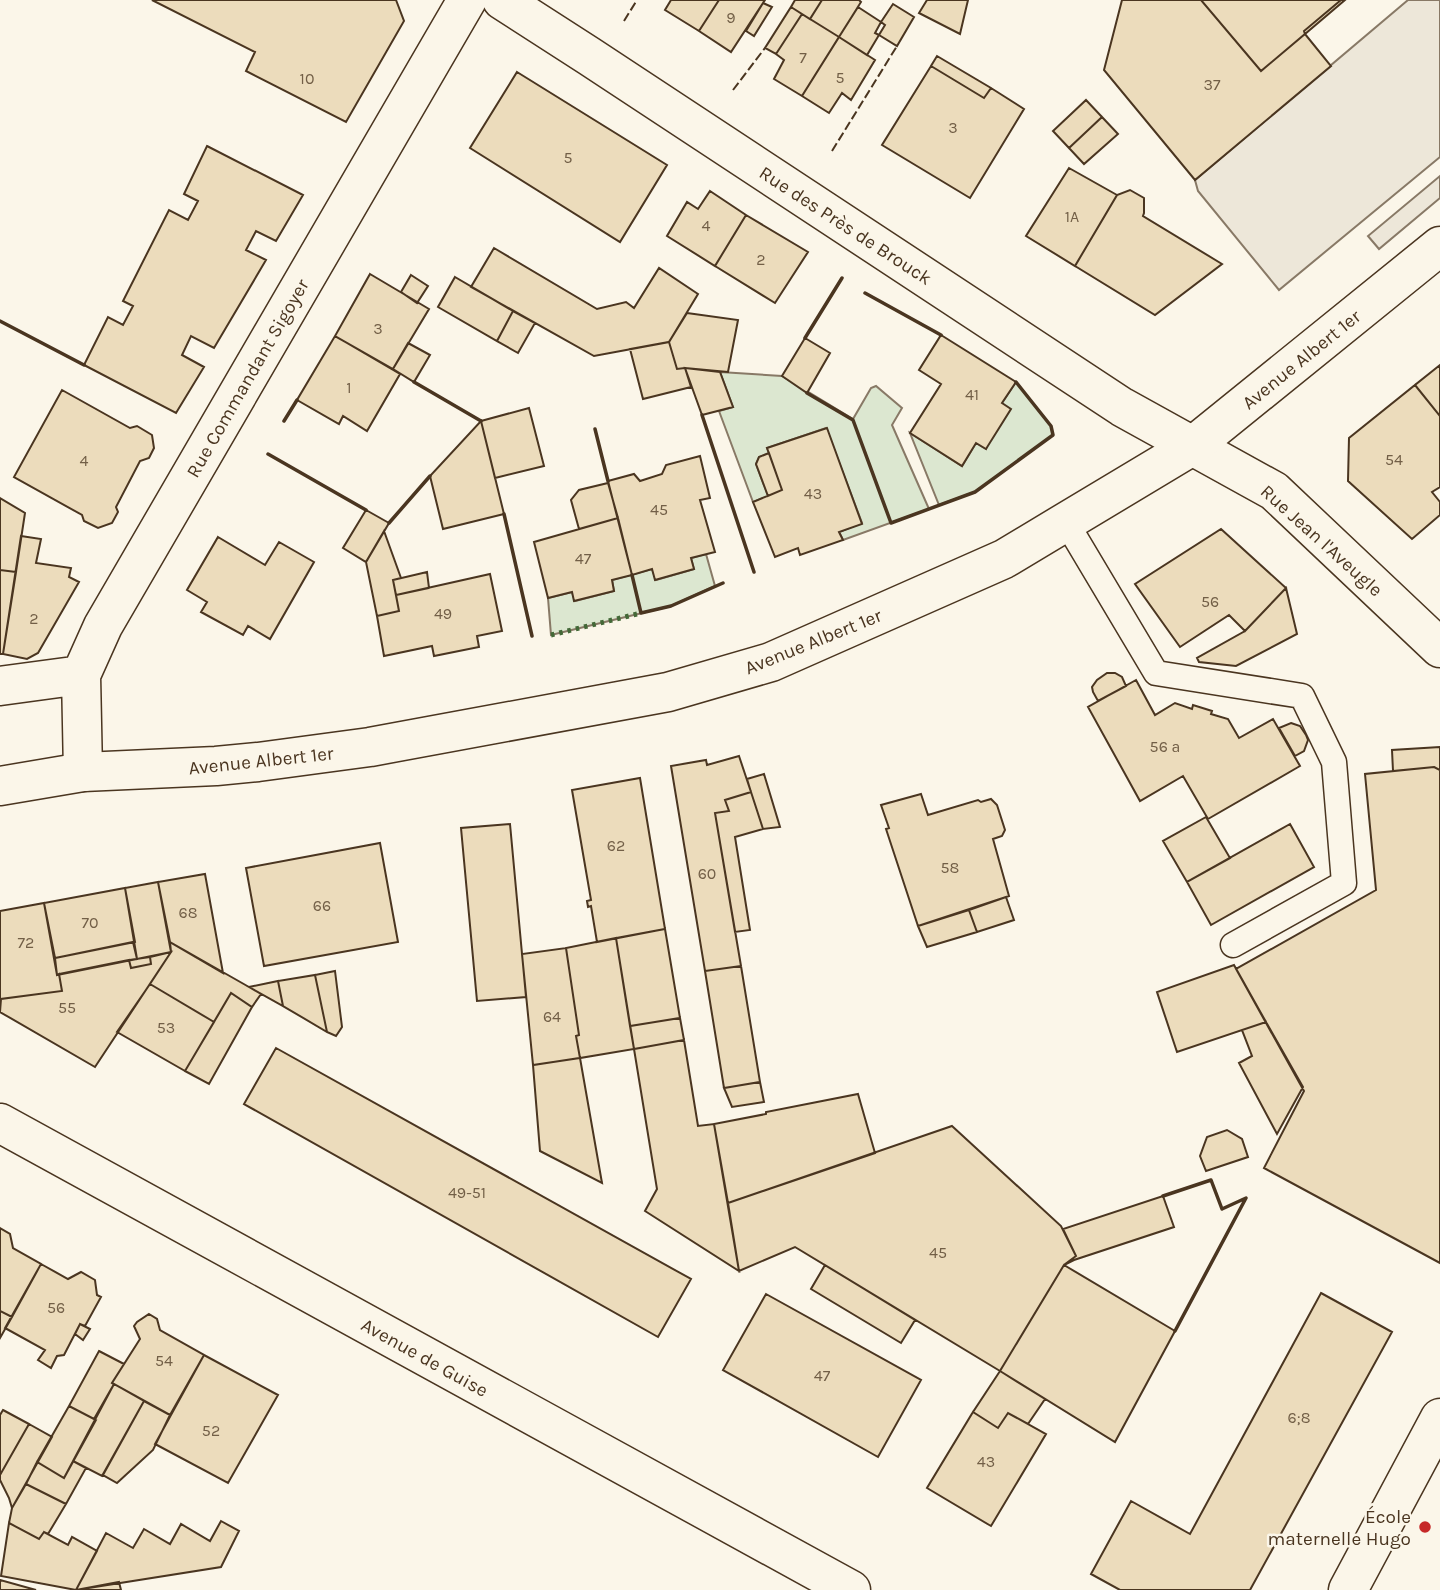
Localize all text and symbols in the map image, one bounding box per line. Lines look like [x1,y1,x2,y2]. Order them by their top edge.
house number: 9 [726,8,736,27]
house number: 7 [799,48,807,67]
house number: 5 [835,68,845,87]
house number: 10 [300,69,314,88]
house number: 37 [1204,75,1221,94]
house number: 3 [948,118,958,137]
house number: 5 [563,148,573,167]
street label: Rue des Près de Brouck [755,162,936,290]
house number: 1A [1065,207,1079,226]
house number: 4 [702,216,711,235]
house number: 2 [756,250,766,269]
street label: Rue Commandant Sigoyer [182,275,314,482]
street label: Avenue Albert 1er [1238,305,1365,414]
house number: 3 [373,319,383,338]
house number: 1 [346,378,352,397]
house number: 41 [965,385,979,404]
house number: 54 [1385,450,1403,469]
house number: 4 [80,451,89,470]
street label: Rue Jean l'Aveugle [1256,480,1387,601]
house number: 43 [804,484,822,503]
house number: 45 [650,500,668,519]
house number: 47 [575,549,592,568]
house number: 56 [1201,592,1219,611]
house number: 49 [434,604,452,623]
street label: Avenue Albert 1er [742,604,885,679]
house number: 2 [29,609,39,628]
house number: 56 a [1150,737,1180,756]
street label: Avenue Albert 1er [187,742,335,780]
house number: 62 [607,836,625,855]
house number: 58 [941,858,959,877]
house number: 60 [698,864,716,883]
house number: 66 [313,896,331,915]
house number: 68 [179,903,198,922]
house number: 70 [81,913,99,932]
house number: 72 [18,933,34,952]
house number: 55 [58,998,76,1017]
house number: 64 [543,1007,561,1026]
house number: 53 [157,1018,175,1037]
house number: 49-51 [448,1183,486,1202]
house number: 45 [929,1243,947,1262]
house number: 56 [47,1298,65,1317]
street label: Avenue de Guise [357,1314,492,1402]
house number: 54 [155,1351,173,1370]
house number: 47 [814,1366,831,1385]
house number: 6;8 [1287,1408,1311,1427]
house number: 52 [202,1421,220,1440]
house number: 43 [977,1452,995,1471]
place label: École maternelle Hugo [1268,1505,1411,1550]
marker: École maternelle Hugo [1417,1519,1433,1535]

